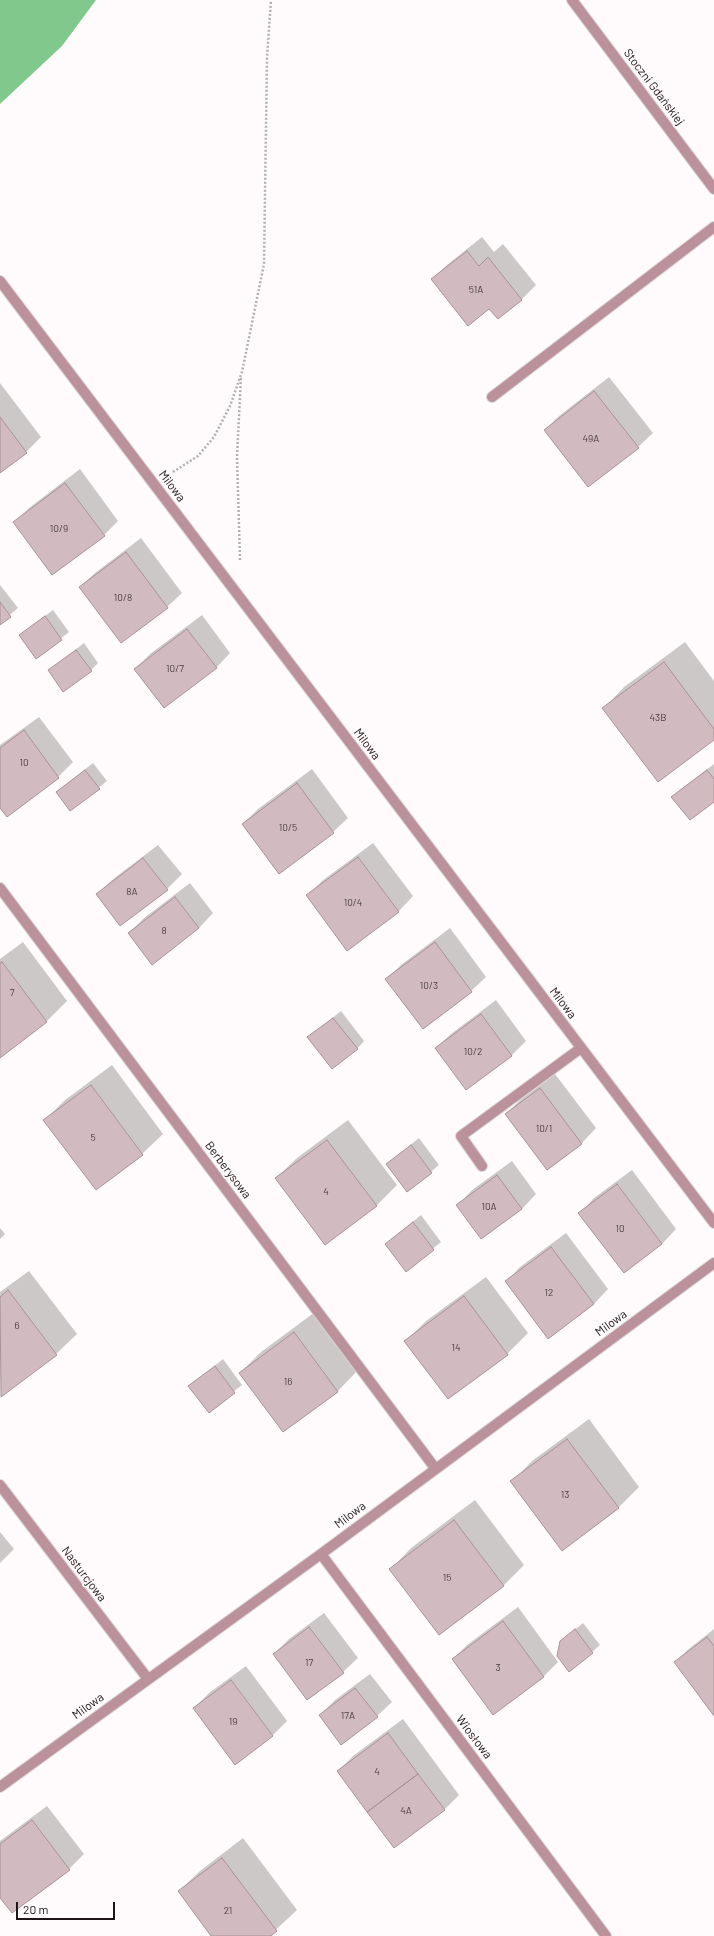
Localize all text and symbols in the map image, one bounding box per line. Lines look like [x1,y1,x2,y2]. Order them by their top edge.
street label: Stoczni Gdańskiej [621,46,687,128]
house number: 51A [469,284,483,296]
house number: 49A [583,433,599,445]
street label: Milowa [156,468,188,504]
house number: 10/9 [50,523,68,535]
house number: 10/8 [114,592,132,604]
house number: 10/7 [166,663,184,675]
house number: 43B [650,712,666,724]
street label: Milowa [351,726,383,762]
house number: 10 [19,757,29,769]
house number: 10/5 [279,822,297,834]
house number: 8A [126,886,138,898]
house number: 10/4 [344,897,362,909]
house number: 8 [161,925,167,937]
house number: 10/3 [420,980,438,992]
street label: Milowa [547,985,579,1021]
house number: 7 [10,987,14,999]
house number: 10/2 [464,1046,482,1058]
house number: 10/1 [536,1123,552,1135]
house number: 5 [90,1132,96,1144]
street label: Berberysowa [202,1139,254,1201]
house number: 4 [323,1186,329,1198]
house number: 10A [481,1201,497,1213]
house number: 10 [615,1223,625,1235]
house number: 12 [545,1287,553,1299]
street label: Milowa [592,1307,630,1339]
house number: 6 [14,1320,20,1332]
house number: 14 [451,1342,461,1354]
house number: 16 [284,1376,292,1388]
house number: 13 [561,1489,569,1501]
street label: Milowa [332,1499,368,1531]
street label: Nasturcjowa [59,1544,109,1604]
house number: 15 [443,1572,451,1584]
house number: 17 [305,1657,313,1669]
house number: 3 [495,1662,501,1674]
street label: Milowa [69,1690,107,1722]
house number: 17A [341,1710,355,1722]
street label: Wiosłowa [453,1712,495,1762]
house number: 19 [229,1716,237,1728]
house number: 4 [374,1766,380,1778]
house number: 4A [400,1805,412,1817]
scale bar [18,1894,117,1920]
text: 20 m [23,1902,49,1916]
house number: 21 [224,1905,232,1917]

